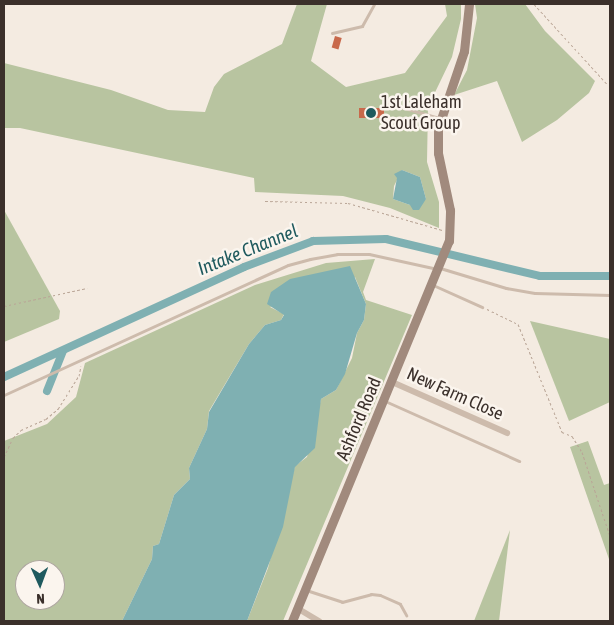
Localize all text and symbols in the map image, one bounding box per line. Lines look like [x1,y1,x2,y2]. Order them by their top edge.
place label: 1st Laleham Scout Group [381,92,462,134]
marker: 1st Laleham Scout Group [365,107,377,119]
water label: Intake Channel [195,220,301,280]
street label: New Farm Close [403,363,507,425]
street label: Ashford Road [332,374,386,464]
north arrow [15,560,65,610]
text: N [36,591,45,607]

